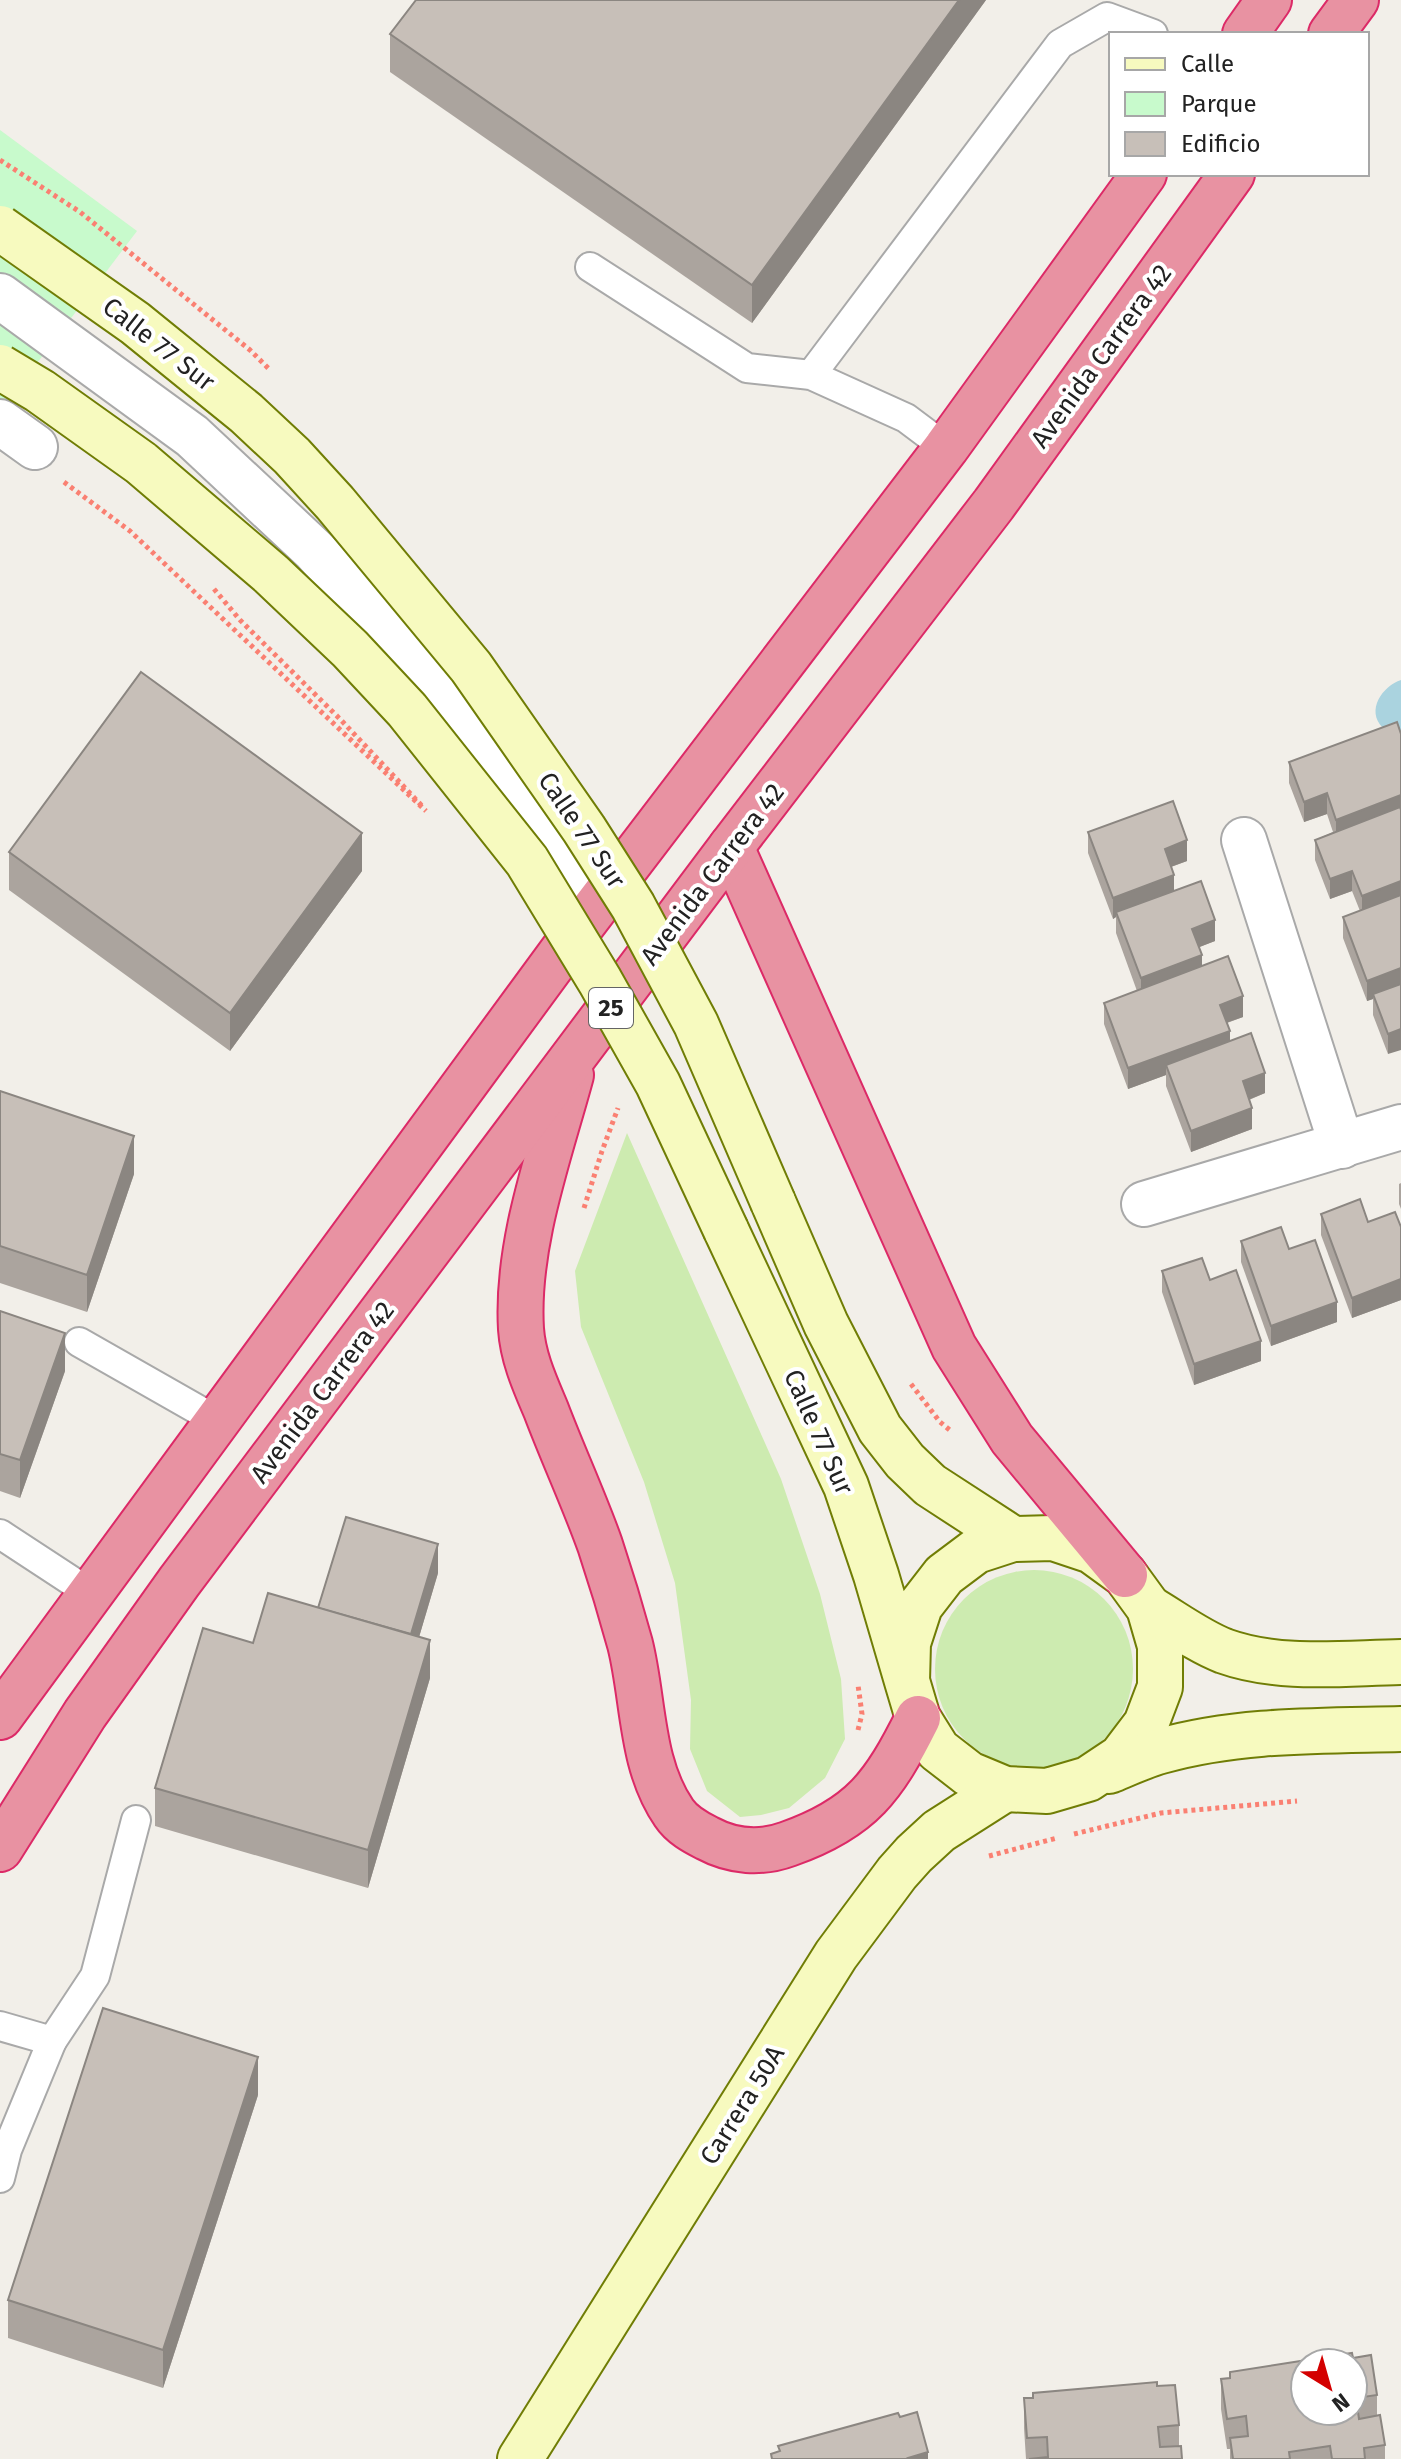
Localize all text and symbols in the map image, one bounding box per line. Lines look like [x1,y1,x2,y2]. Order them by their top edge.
legend [1109,32,1369,176]
text: Calle [1181,50,1234,78]
text: Parque [1181,90,1257,118]
text: Edificio [1181,130,1261,158]
street label: Avenida Carrera 42 [1024,259,1178,454]
street label: Calle 77 Sur [96,291,221,398]
street label: Calle 77 Sur [531,766,632,894]
street label: Avenida Carrera 42 [634,777,791,971]
road number: 25 [589,988,633,1028]
street label: Avenida Carrera 42 [244,1295,401,1489]
street label: Calle 77 Sur [777,1365,860,1500]
street label: Carrera 50A [694,2040,791,2171]
north arrow [1289,2347,1369,2427]
text: N [1327,2387,1355,2418]

